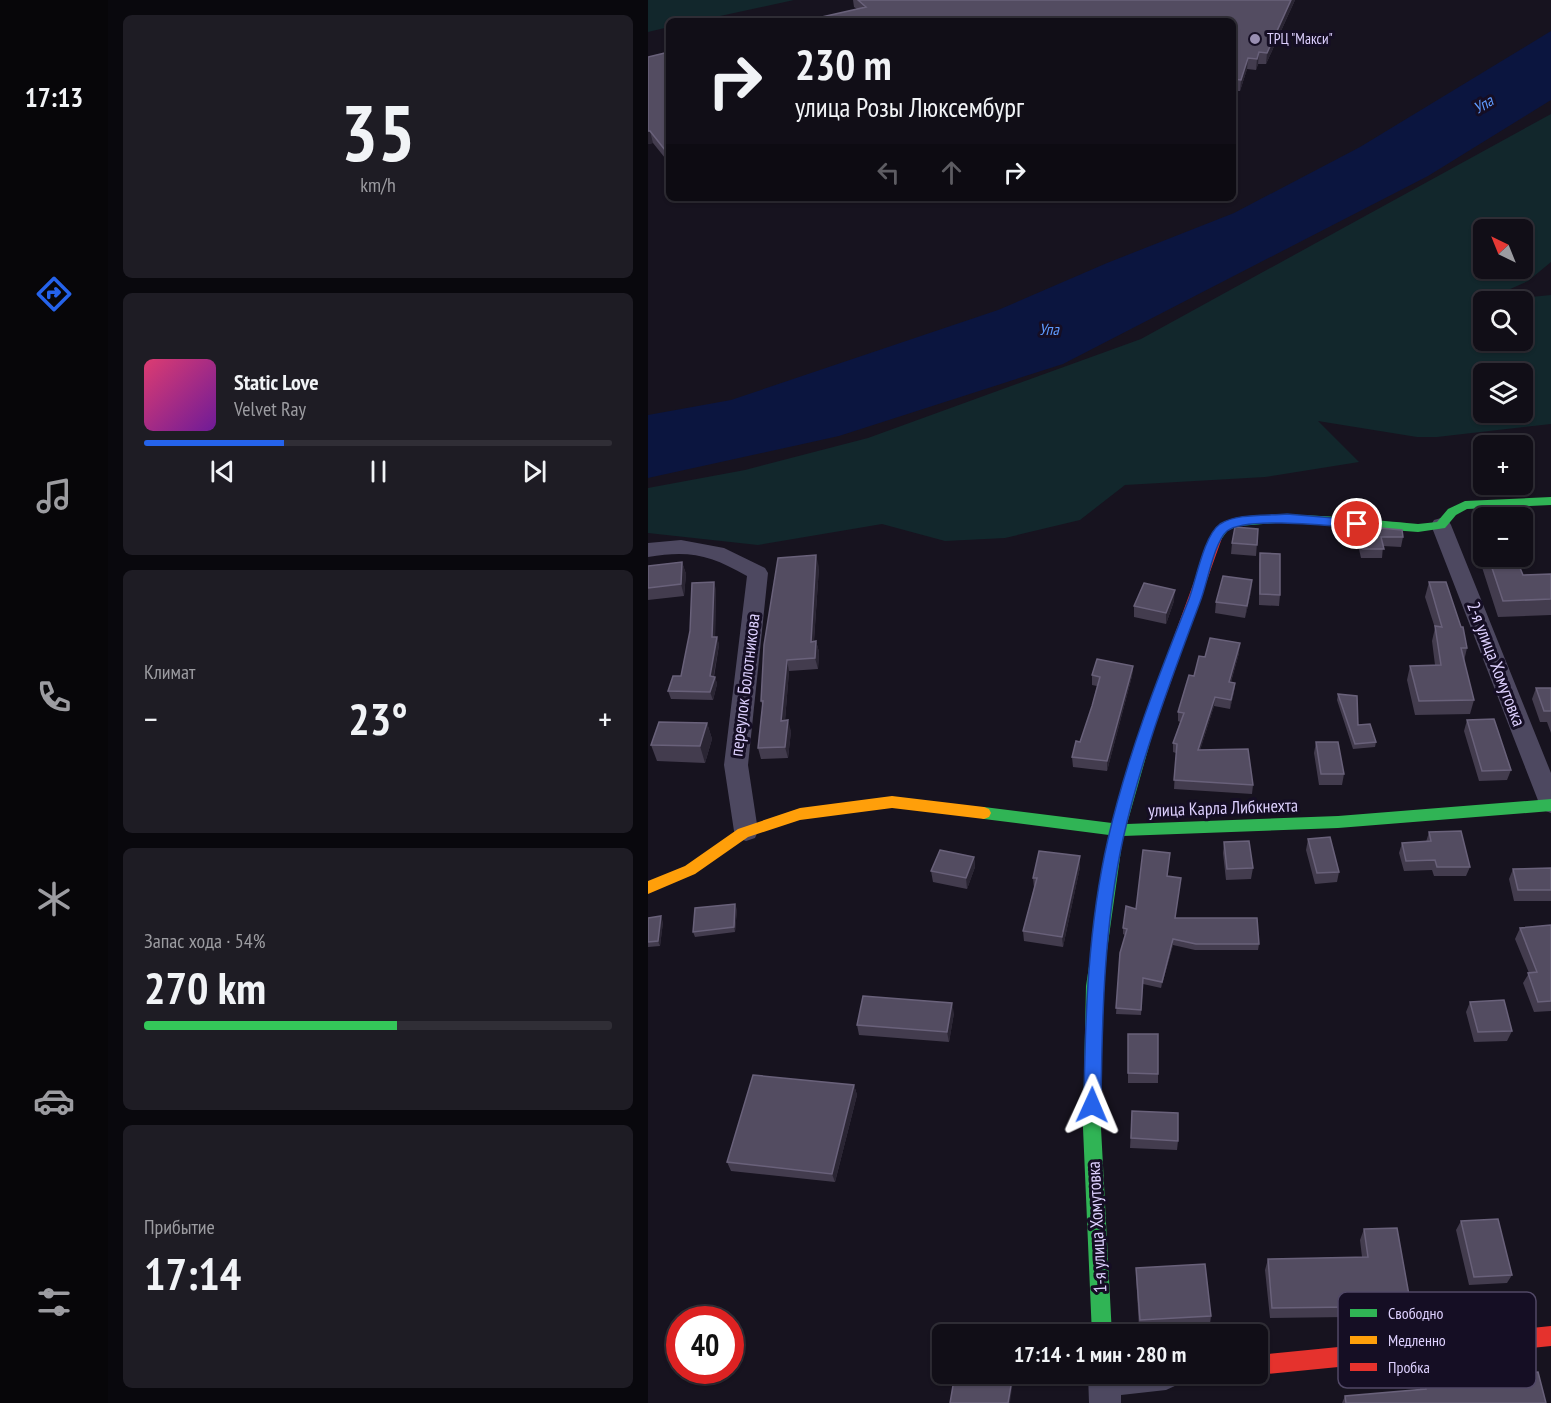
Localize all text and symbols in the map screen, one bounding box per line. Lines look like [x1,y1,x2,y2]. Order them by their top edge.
place label: ТРЦ "Макси" [1267,29,1333,48]
marker: ТРЦ "Макси" [1248,32,1262,46]
text: 230 m [795,37,892,92]
icon: right [696,42,774,120]
text: 17:13 [25,80,83,114]
text: 35 [341,82,415,183]
text: улица Розы Люксембург [795,90,1024,124]
water label: Упа [1469,90,1498,118]
icon: left [872,156,905,189]
icon: ahead [935,156,968,189]
icon: right [998,156,1031,189]
text: km/h [360,172,396,198]
north arrow [1473,219,1533,279]
map controls [1473,219,1533,567]
icon: directions [33,273,75,315]
button: search [1473,291,1533,351]
water label: Упа [1039,319,1060,339]
button: layers [1473,363,1533,423]
text: Static Love [234,368,319,396]
text: Velvet Ray [234,396,306,422]
button: + [1473,435,1533,495]
icon: previous [206,455,239,488]
icon: pause [362,455,395,488]
icon: next [518,455,551,488]
icon: music [33,475,75,517]
pin [1331,498,1382,549]
icon: arrive [1340,507,1373,540]
button: − [1473,507,1533,567]
street label: 2-я улица Хомутовка [1462,598,1531,729]
street label: переулок Болотникова [724,612,765,758]
text: Климат [144,659,195,685]
icon: phone [33,676,75,718]
text: 23° [348,689,408,747]
text: − [144,697,158,740]
text: + [598,697,612,740]
street label: улица Карла Либкнехта [1148,793,1298,822]
icon: climate [33,878,75,920]
text: Запас хода · 54% [144,928,265,954]
text: 270 km [144,958,266,1016]
position arrow [1060,1073,1124,1137]
icon: car [33,1080,75,1122]
street label: 1-я улица Хомутовка [1082,1161,1111,1293]
text: Прибытие [144,1214,215,1240]
text: 17:14 [144,1244,241,1302]
icon: filters [33,1281,75,1323]
legend [1338,1292,1536,1388]
text: Свободно [1388,1303,1443,1323]
speed limit sign: 40 [666,1306,744,1384]
text: Медленно [1388,1330,1446,1350]
text: 17:14 · 1 мин · 280 m [1014,1340,1186,1368]
text: Пробка [1388,1357,1430,1377]

